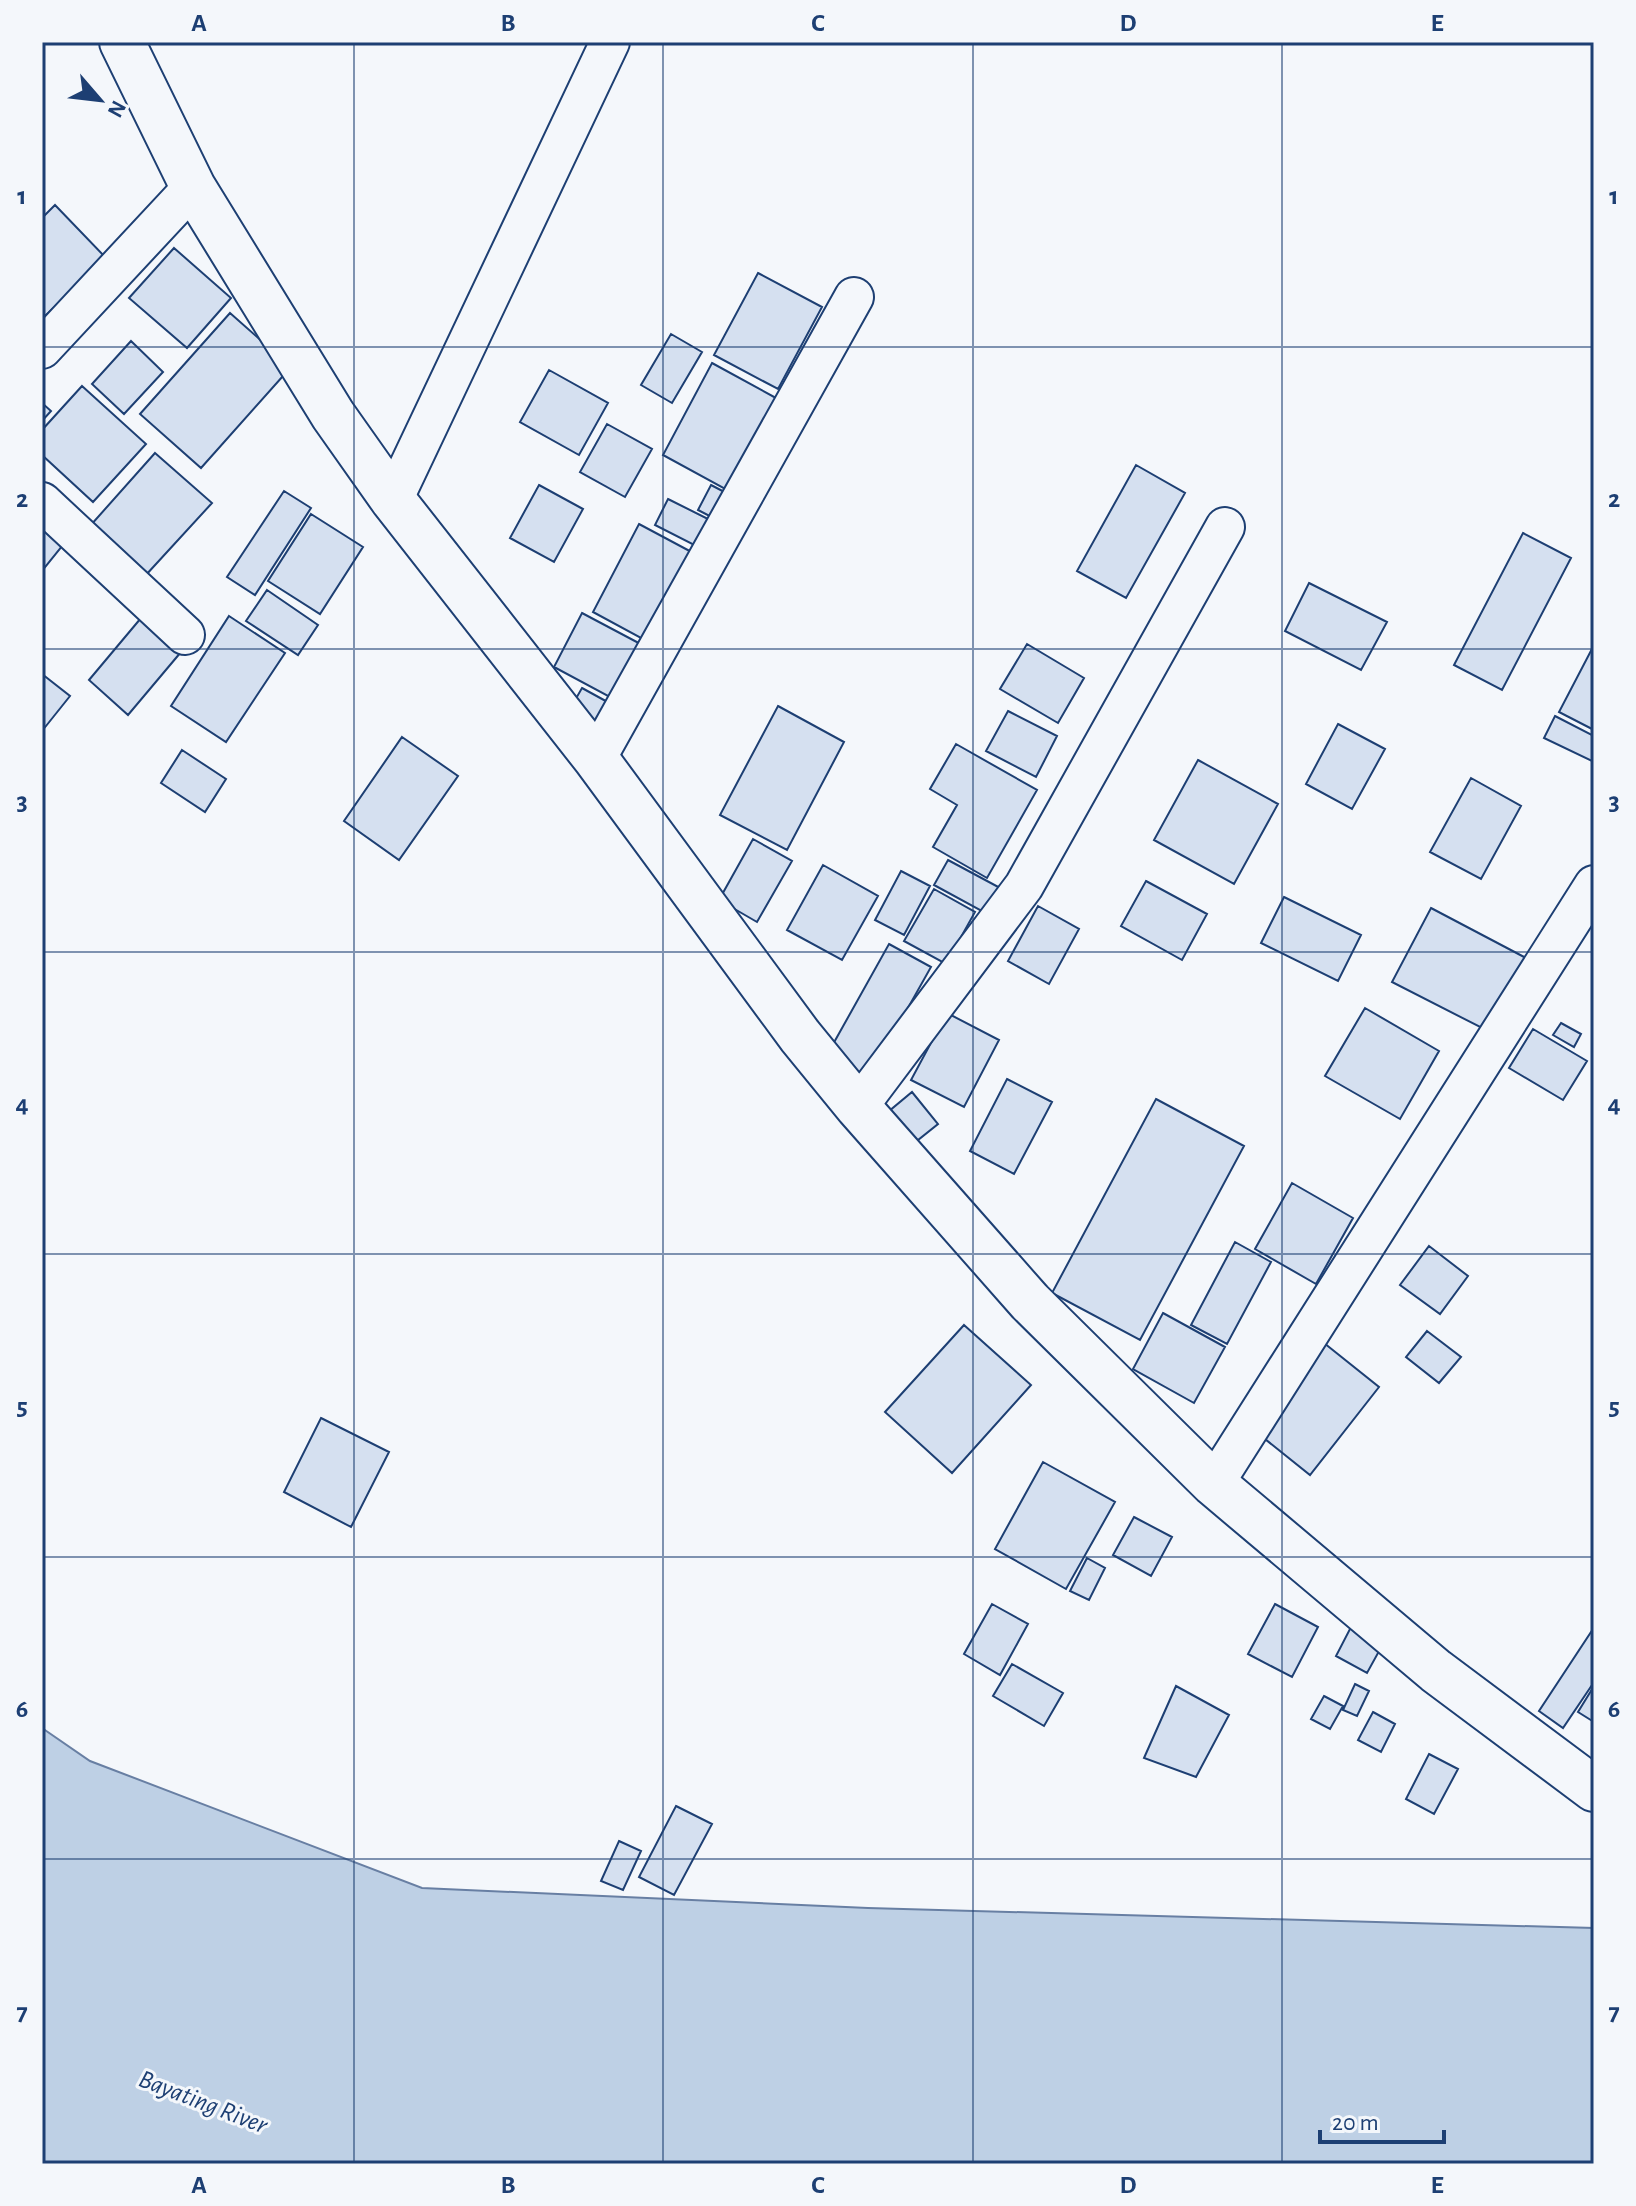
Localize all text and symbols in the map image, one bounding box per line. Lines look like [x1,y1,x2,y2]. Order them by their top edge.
text: A [191,10,207,36]
text: B [500,10,516,36]
text: C [811,10,825,36]
text: D [1119,10,1137,36]
text: E [1430,10,1444,36]
north arrow [60,60,140,140]
text: N [103,97,130,121]
text: 1 [17,183,27,209]
text: 1 [1609,183,1619,209]
text: 2 [16,486,28,512]
text: 2 [1608,486,1620,512]
text: 3 [16,789,28,815]
text: 3 [1608,789,1620,815]
text: 4 [15,1091,29,1117]
text: 4 [1607,1091,1621,1117]
text: 5 [16,1394,28,1420]
text: 5 [1608,1394,1620,1420]
text: 6 [16,1696,28,1722]
text: 6 [1608,1696,1620,1722]
text: 7 [16,1999,28,2025]
text: 7 [1608,1999,1620,2025]
water label: Bayating River [135,2066,272,2139]
scale bar [1320,2094,1444,2144]
text: 20 m [1332,2111,1379,2135]
text: A [191,2172,207,2198]
text: B [500,2172,516,2198]
text: C [811,2172,825,2198]
text: D [1119,2172,1137,2198]
text: E [1430,2172,1444,2198]

